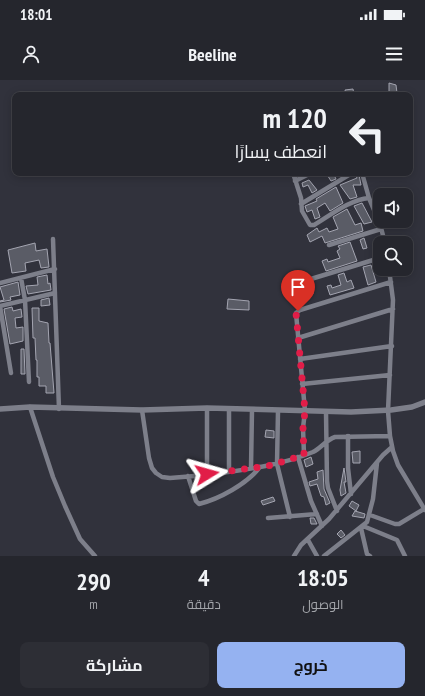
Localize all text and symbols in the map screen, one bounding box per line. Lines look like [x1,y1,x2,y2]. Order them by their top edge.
text: 18:01 [20,5,52,24]
icon: person [20,43,42,65]
text: Beeline [188,43,237,66]
icon: menu [383,43,405,65]
text: 120 m [263,99,327,136]
icon: left [341,108,393,160]
text: انعطف يسارًا [234,140,327,163]
map controls [373,188,413,276]
button: sound [373,188,413,228]
button: search [373,236,413,276]
pin [281,270,315,311]
icon: arrive [287,276,309,298]
position arrow [186,453,228,495]
text: 4 [198,562,210,593]
text: 18:05 [297,562,349,593]
text: 290 [76,566,111,597]
text: m [89,596,98,613]
text: دقيقة [187,596,221,613]
text: الوصول [302,596,344,613]
button: مشاركة [20,642,209,688]
button: خروج [217,642,405,688]

